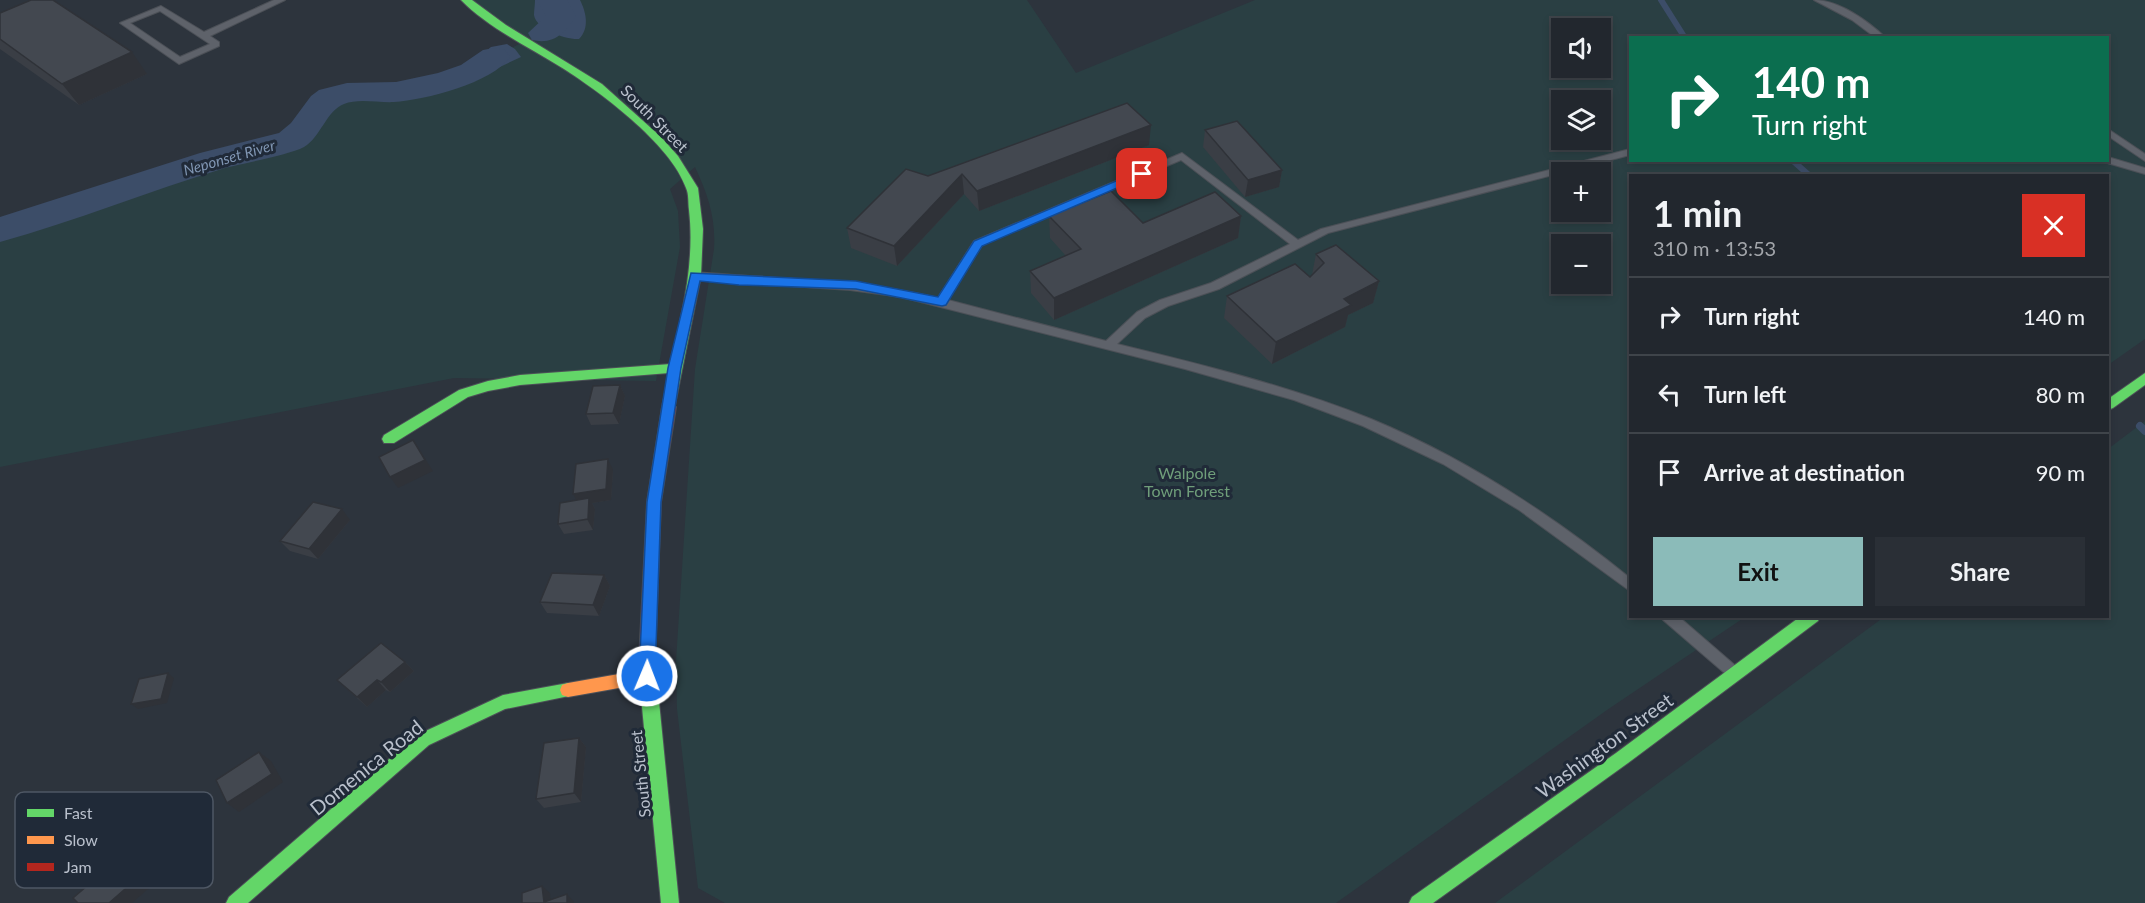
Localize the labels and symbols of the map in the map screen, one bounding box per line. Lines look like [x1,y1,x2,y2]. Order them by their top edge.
street label: South Street [617,80,693,156]
water label: Neponset River [181,135,278,179]
pin [1116,148,1167,199]
park label: Walpole Town Forest [1144,463,1230,500]
position arrow [615,644,679,708]
street label: Washington Street [1531,687,1677,803]
street label: Domenica Road [305,714,427,820]
street label: South Street [626,729,654,819]
legend [15,792,213,888]
text: Fast [64,803,93,822]
text: Slow [64,830,98,849]
text: Jam [64,857,92,876]

